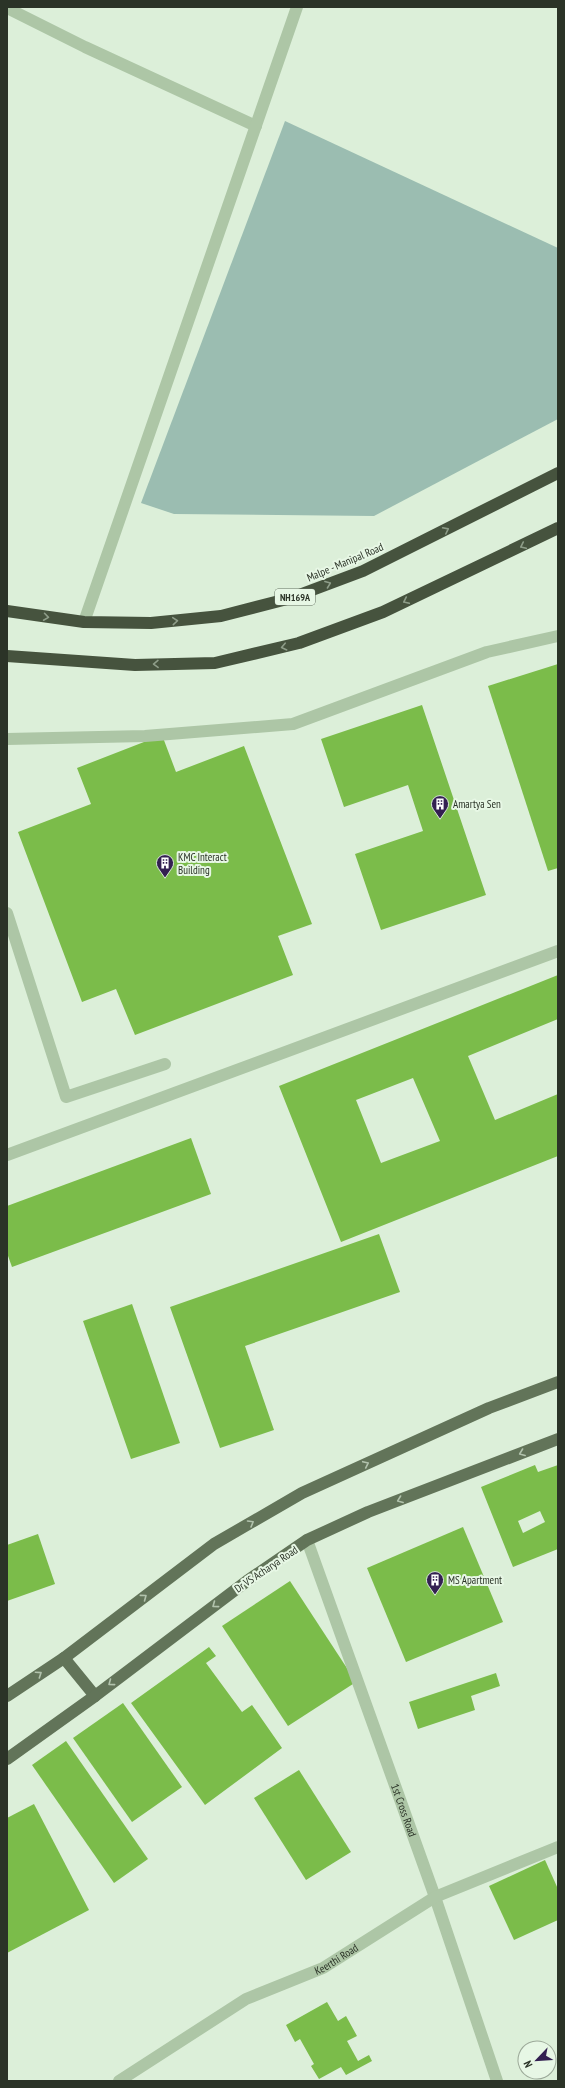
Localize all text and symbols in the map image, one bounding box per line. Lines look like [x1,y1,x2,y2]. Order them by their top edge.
one-way arrow [442,527,449,534]
street label: Malpe - Manipal Road [305,539,386,584]
one-way arrow [520,541,528,549]
one-way arrow [325,581,332,589]
road number: NH169A [275,589,315,605]
one-way arrow [402,596,410,604]
one-way arrow [43,612,49,621]
one-way arrow [172,616,178,625]
one-way arrow [281,642,287,650]
one-way arrow [153,660,159,668]
building icon: Amartya Sen [430,794,450,819]
place label: Amartya Sen [453,797,501,811]
place label: KMC Interact Building [178,850,227,877]
building icon: KMC Interact Building [155,853,175,878]
one-way arrow [518,1448,525,1456]
one-way arrow [363,1460,370,1468]
one-way arrow [397,1495,404,1503]
one-way arrow [246,1520,254,1527]
street label: Dr VS Acharya Road [232,1542,301,1595]
building icon: MS Apartment [425,1570,445,1595]
place label: MS Apartment [448,1573,502,1587]
one-way arrow [140,1594,147,1602]
one-way arrow [213,1600,220,1607]
one-way arrow [35,1672,42,1679]
one-way arrow [109,1678,116,1685]
street label: 1st Cross Road [388,1782,420,1839]
street label: Keerthi Road [312,1940,361,1978]
north arrow [517,2040,557,2080]
text: N [520,2059,536,2070]

